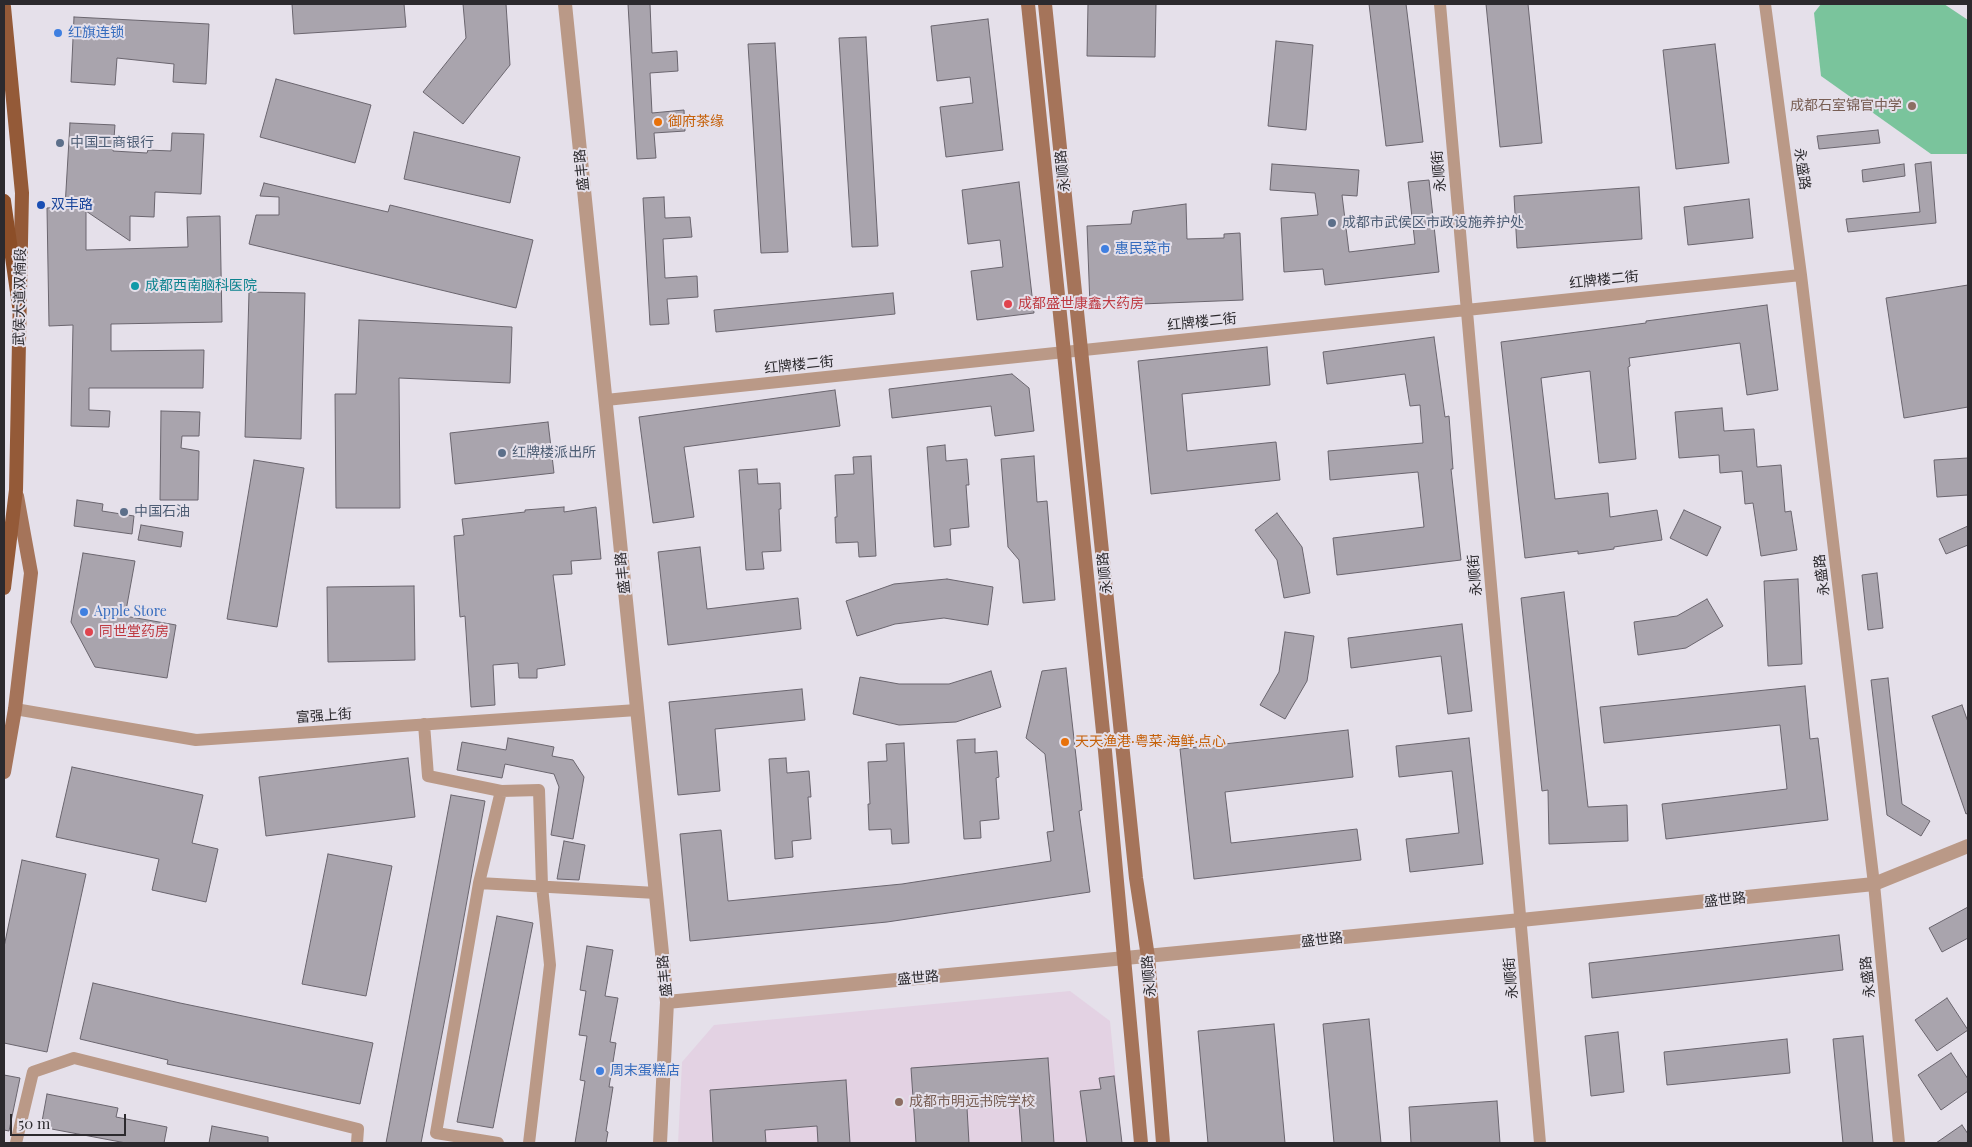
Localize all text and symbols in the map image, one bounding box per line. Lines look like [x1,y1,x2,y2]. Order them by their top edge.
place label: 红旗连锁 [68,25,124,41]
marker: 红旗连锁 [52,27,64,39]
place label: 成都石室锦官中学 [1790,98,1902,114]
marker: 成都石室锦官中学 [1906,100,1918,112]
place label: 御府茶缘 [668,114,724,130]
marker: 御府茶缘 [652,116,664,128]
place label: 中国工商银行 [70,135,154,151]
marker: 中国工商银行 [54,137,66,149]
street label: 永盛路 [1791,147,1813,191]
street label: 盛丰路 [571,148,593,192]
street label: 永顺路 [1052,149,1074,193]
street label: 永顺街 [1429,149,1449,193]
place label: 双丰路 [51,197,93,213]
marker: 双丰路 [35,199,47,211]
place label: 成都市武侯区市政设施养护处 [1342,215,1524,231]
marker: 成都市武侯区市政设施养护处 [1326,217,1338,229]
place label: 惠民菜市 [1115,241,1171,257]
marker: 惠民菜市 [1099,243,1111,255]
street label: 武侯大道双楠段 [11,248,29,346]
street label: 红牌楼二街 [1568,268,1640,292]
place label: 成都西南脑科医院 [145,278,257,294]
marker: 成都西南脑科医院 [129,280,141,292]
place label: 成都盛世康鑫大药房 [1018,296,1144,312]
marker: 成都盛世康鑫大药房 [1002,298,1014,310]
street label: 红牌楼二街 [1166,310,1238,334]
street label: 红牌楼二街 [763,353,835,377]
place label: 红牌楼派出所 [512,445,596,461]
marker: 红牌楼派出所 [496,447,508,459]
place label: 中国石油 [134,504,190,520]
marker: 中国石油 [118,506,130,518]
street label: 盛丰路 [612,551,634,595]
street label: 永顺路 [1094,551,1116,595]
street label: 永顺街 [1465,553,1485,597]
street label: 永盛路 [1811,553,1833,597]
place label: Apple Store [94,604,167,620]
marker: Apple Store [78,606,90,618]
place label: 同世堂药房 [99,624,169,640]
marker: 同世堂药房 [83,626,95,638]
street label: 富强上街 [295,706,353,726]
place label: 天天渔港·粤菜·海鲜·点心 [1075,734,1226,750]
marker: 天天渔港·粤菜·海鲜·点心 [1059,736,1071,748]
street label: 盛世路 [1703,889,1747,911]
street label: 盛世路 [1300,929,1344,951]
street label: 盛丰路 [654,954,676,998]
street label: 永顺路 [1139,954,1159,998]
street label: 永盛路 [1857,955,1879,999]
street label: 永顺街 [1501,956,1521,1000]
street label: 盛世路 [896,968,940,988]
place label: 周末蛋糕店 [610,1063,680,1079]
marker: 周末蛋糕店 [594,1065,606,1077]
place label: 成都市明远书院学校 [909,1094,1035,1110]
marker: 成都市明远书院学校 [893,1096,905,1108]
scale bar [12,1104,129,1136]
text: 50 m [18,1113,50,1133]

